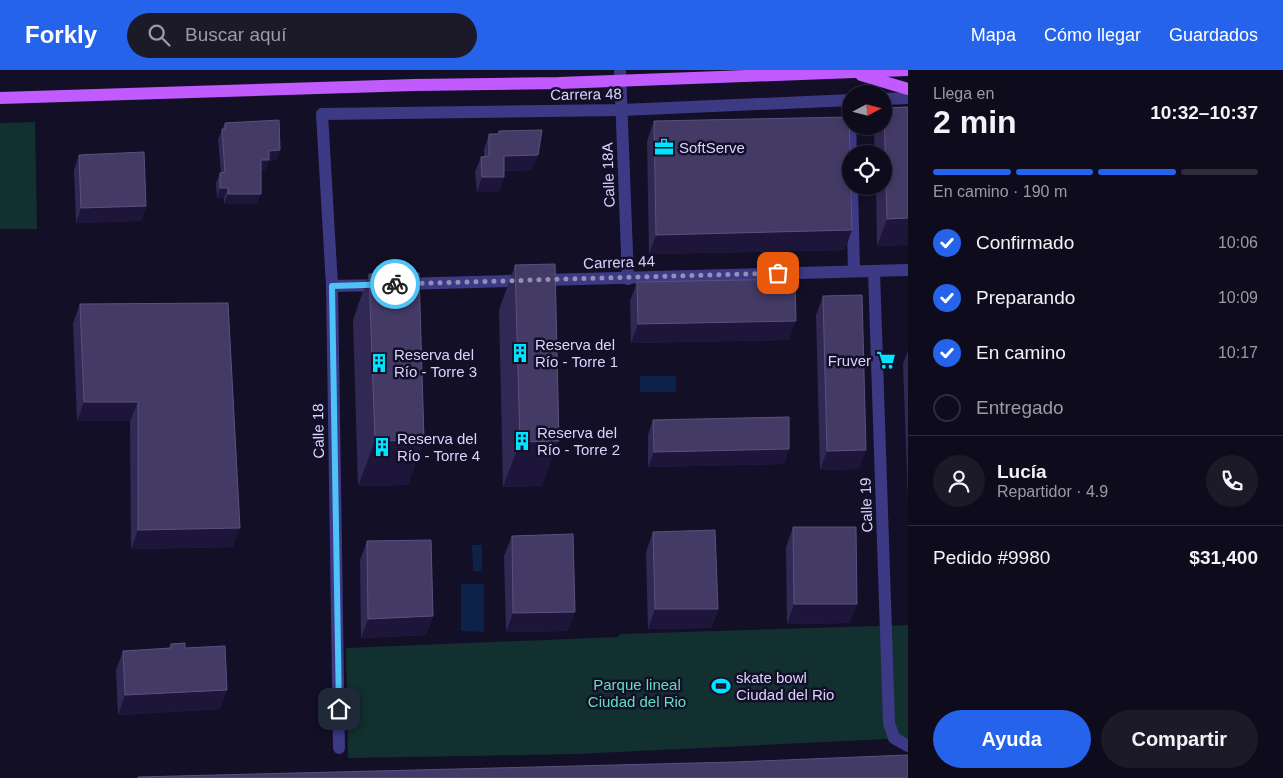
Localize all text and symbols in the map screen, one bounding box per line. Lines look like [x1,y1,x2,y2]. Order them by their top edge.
search box [127,13,477,58]
text: Forkly [25,21,97,48]
icon: search [145,21,173,49]
text: Buscar aquí [185,24,286,45]
text: Mapa [971,25,1016,45]
text: Cómo llegar [1044,25,1141,45]
text: Guardados [1169,25,1258,45]
street label: Carrera 48 [550,85,622,103]
north arrow [842,85,892,135]
map controls [842,85,892,195]
text: Llega en [933,85,994,102]
text: 10:32–10:37 [1150,102,1258,123]
text: 2 min [933,104,1017,140]
office icon: SoftServe [653,136,675,158]
place label: SoftServe [679,139,745,156]
street label: Calle 18A [598,142,618,208]
button: locate [842,145,892,195]
text: En camino · 190 m [933,183,1067,200]
icon: check [933,229,961,257]
text: Confirmado [976,232,1074,253]
text: 10:06 [1218,234,1258,251]
street label: Carrera 44 [583,252,655,272]
pin [757,252,799,294]
courier [370,259,420,309]
icon: bag [764,259,792,287]
icon: bike [381,270,409,298]
icon: check [933,284,961,312]
text: Preparando [976,287,1075,308]
text: 10:09 [1218,289,1258,306]
place label: Reserva del Río - Torre 1 [535,336,618,370]
icon: check [933,339,961,367]
building icon: Reserva del Río - Torre 1 [509,342,531,364]
text: En camino [976,342,1066,363]
text: 10:17 [1218,344,1258,361]
place label: Reserva del Río - Torre 3 [394,346,477,380]
supermarket icon: Fruver [875,349,897,371]
building icon: Reserva del Río - Torre 3 [368,352,390,374]
place label: Fruver [828,352,871,369]
text: Entregado [976,397,1064,418]
street label: Calle 18 [309,403,327,459]
place label: Reserva del Río - Torre 2 [537,424,620,458]
place label: Reserva del Río - Torre 4 [397,430,480,464]
building icon: Reserva del Río - Torre 2 [511,430,533,452]
building icon: Reserva del Río - Torre 4 [371,436,393,458]
button: person [933,455,985,507]
button: phone [1206,455,1258,507]
text: Lucía [997,461,1047,482]
street label: Calle 19 [857,477,875,533]
text: Repartidor · 4.9 [997,483,1108,500]
text: Pedido #9980 [933,547,1050,568]
text: $31,400 [1189,547,1258,568]
place label: skate bowl Ciudad del Rio [736,669,834,703]
sports icon: skate bowl Ciudad del Rio [710,675,732,697]
park label: Parque lineal Ciudad del Rio [588,676,686,710]
pin [318,688,360,730]
icon: home [325,695,353,723]
button: Ayuda [933,710,1091,768]
button: Compartir [1101,710,1258,768]

